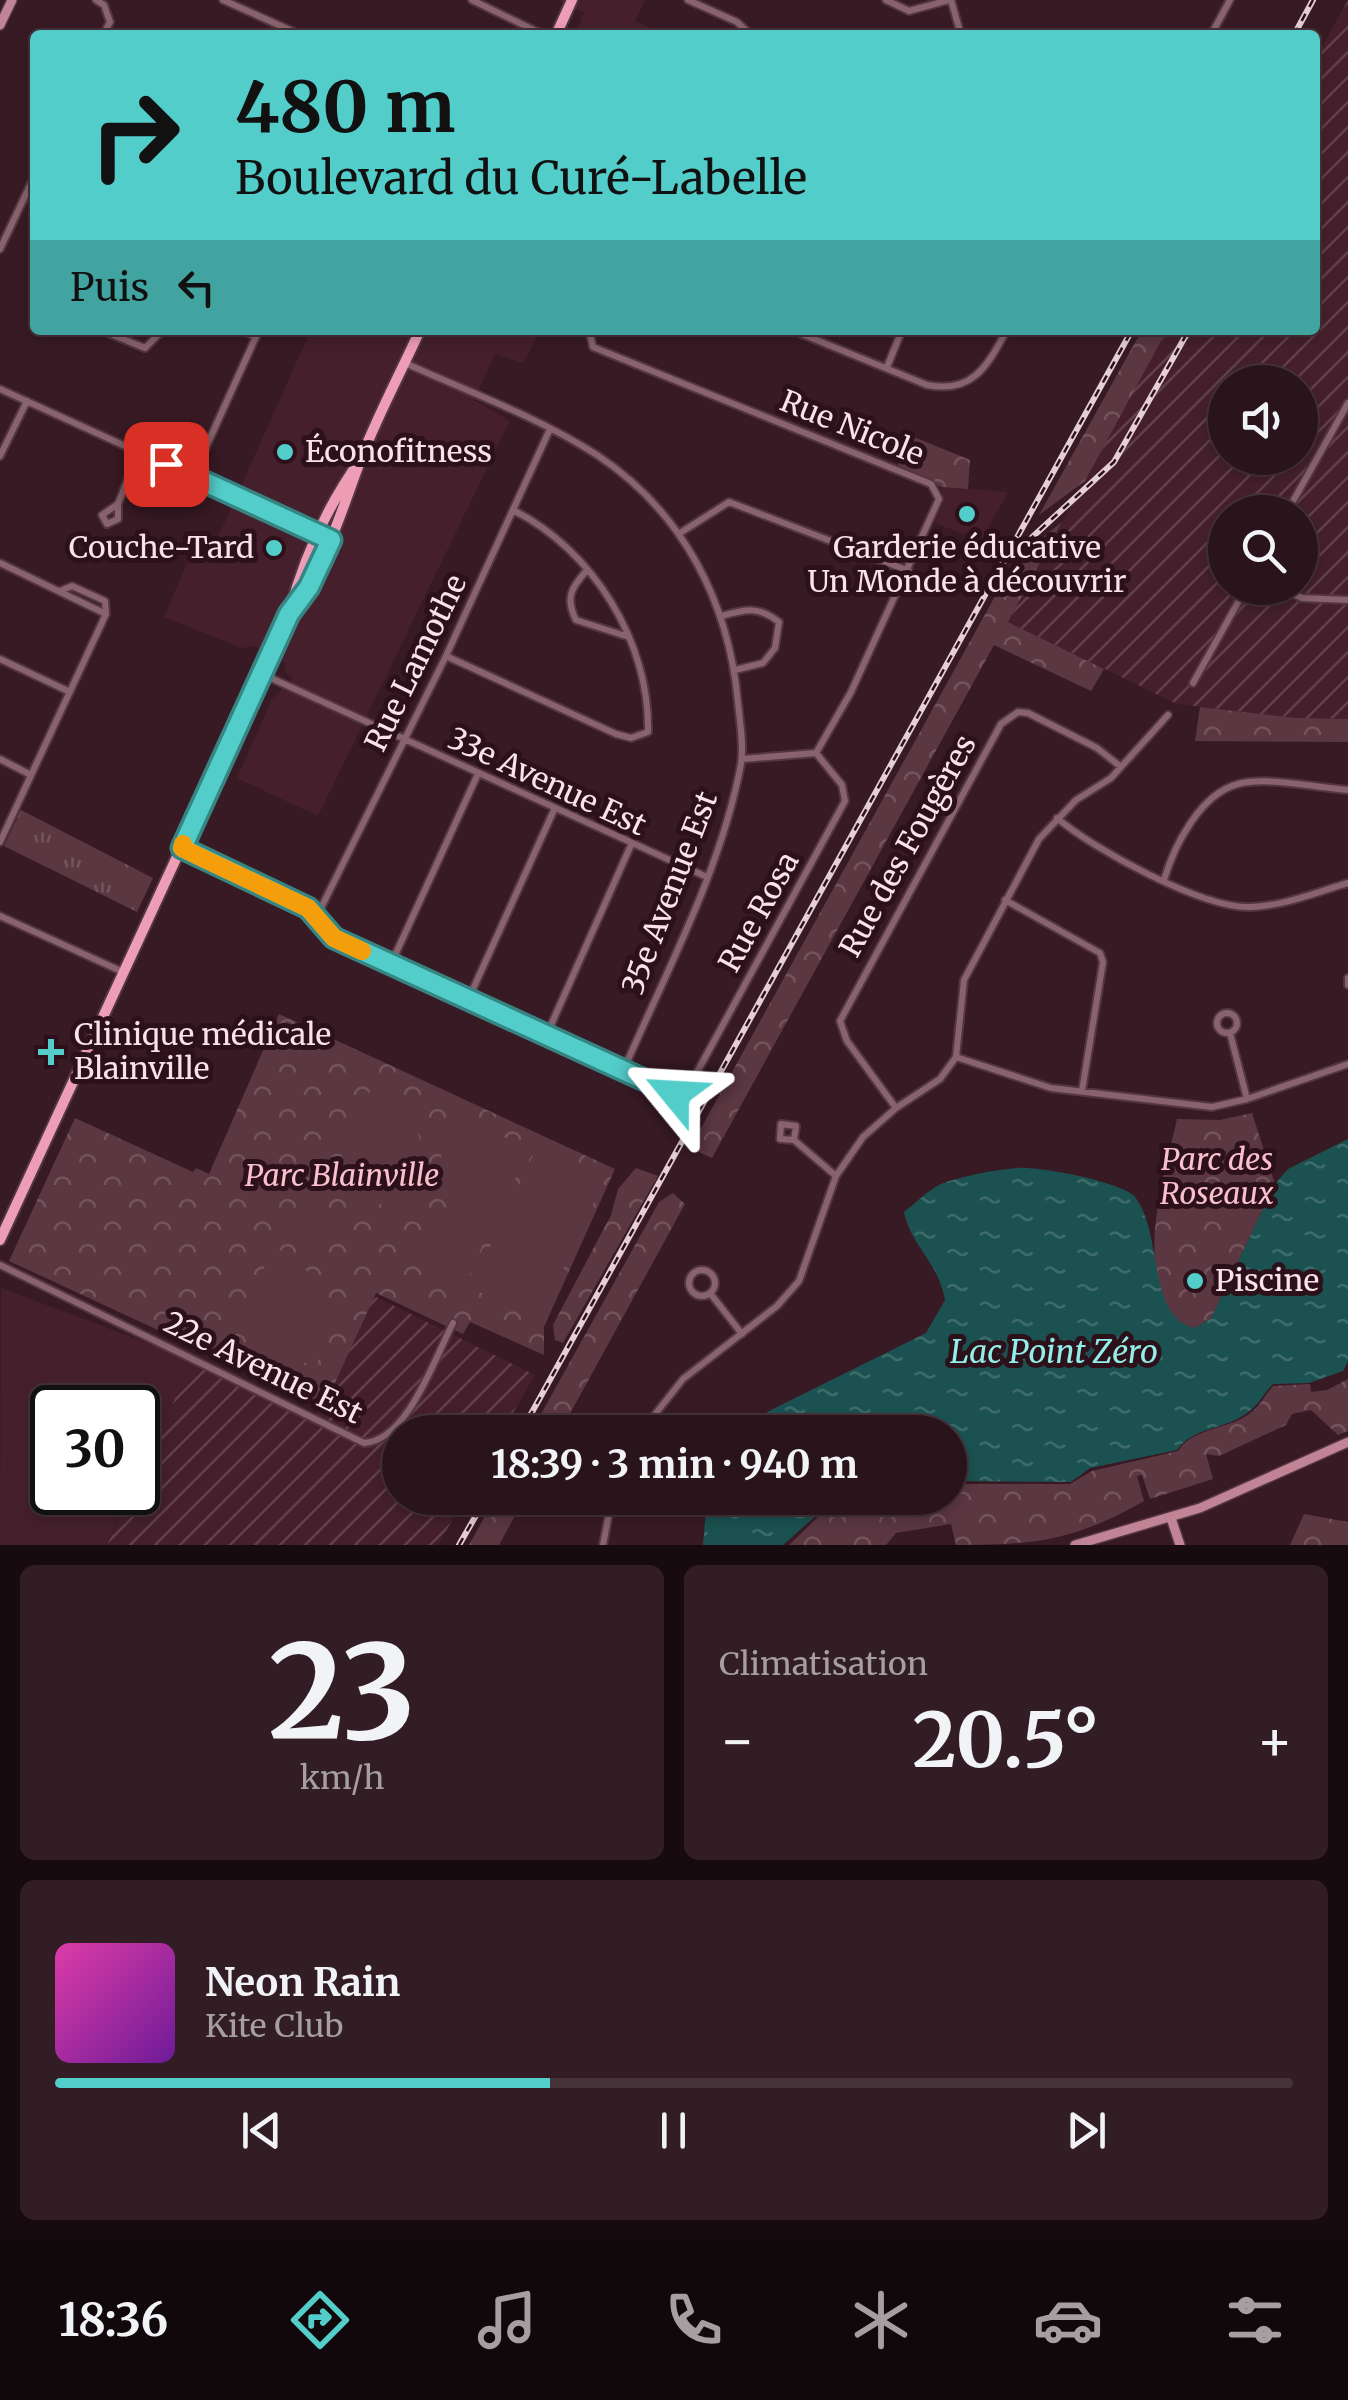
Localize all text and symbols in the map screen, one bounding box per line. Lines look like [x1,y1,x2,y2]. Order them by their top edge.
text: 480 m [235,63,456,151]
icon: right [70,70,200,200]
text: Boulevard du Curé-Labelle [235,150,807,206]
icon: left [169,260,224,315]
text: Puis [70,264,149,311]
map controls [1208,365,1318,605]
button: sound [1208,365,1318,475]
street label: Rue Nicole [775,381,930,473]
pin [124,422,209,507]
place label: Éconofitness [305,432,492,470]
icon: arrive [139,437,194,492]
marker: Éconofitness [274,441,296,463]
button: search [1208,495,1318,605]
marker: Garderie éducative Un Monde à découvrir [956,503,978,525]
place label: Couche-Tard [69,528,254,566]
place label: Garderie éducative Un Monde à découvrir [808,528,1126,600]
marker: Couche-Tard [263,537,285,559]
street label: Rue Lamothe [356,568,474,757]
street label: 33e Avenue Est [442,719,653,844]
street label: Rue des Fougères [830,728,984,963]
street label: 35e Avenue Est [613,786,725,999]
street label: Rue Rosa [710,845,807,978]
place label: Clinique médicale Blainville [74,1015,331,1087]
marker: Clinique médicale Blainville [38,1039,64,1065]
position arrow [623,1042,727,1146]
park label: Parc des Roseaux [1160,1140,1274,1212]
park label: Parc Blainville [245,1156,439,1194]
place label: Piscine [1215,1261,1319,1299]
marker: Piscine [1184,1270,1206,1292]
street label: 22e Avenue Est [158,1303,369,1432]
water label: Lac Point Zéro [950,1332,1158,1372]
speed limit sign: 30 [30,1385,160,1515]
text: 18:39 · 3 min · 940 m [491,1441,858,1488]
text: 23 [268,1611,416,1774]
text: Climatisation [719,1644,928,1684]
text: 20.5° [912,1693,1100,1787]
text: − [719,1706,756,1775]
text: + [1256,1706,1293,1775]
text: km/h [300,1758,384,1798]
text: Neon Rain [205,1959,400,2006]
text: Kite Club [205,2006,343,2046]
icon: previous [234,2103,289,2158]
icon: pause [646,2103,701,2158]
icon: next [1059,2103,1114,2158]
icon: directions [285,2285,355,2355]
icon: music [472,2285,542,2355]
icon: phone [659,2285,729,2355]
icon: climate [846,2285,916,2355]
icon: car [1033,2285,1103,2355]
icon: filters [1220,2285,1290,2355]
text: 18:36 [58,2292,168,2348]

